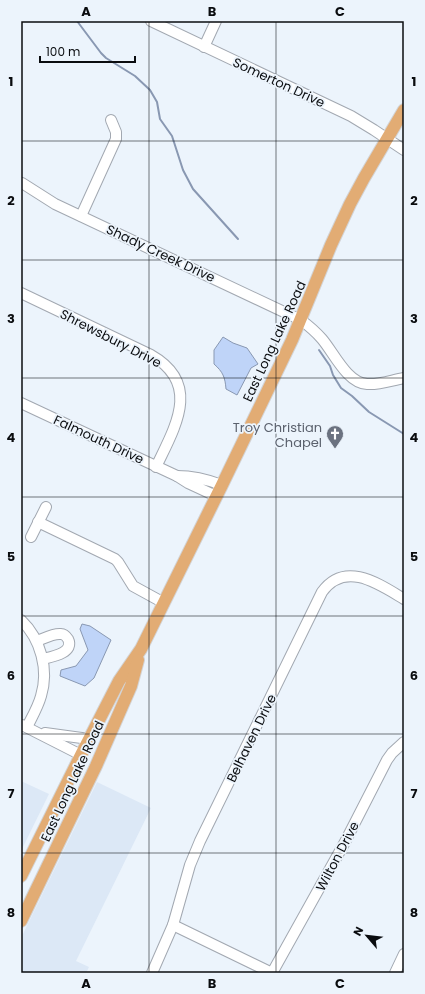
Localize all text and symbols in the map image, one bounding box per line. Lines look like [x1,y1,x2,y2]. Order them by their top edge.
text: A [81,2,91,21]
text: B [208,2,217,21]
text: C [335,2,345,21]
scale bar [40,38,135,64]
text: 100 m [46,43,80,60]
street label: Somerton Drive [230,53,328,112]
text: 1 [9,72,13,91]
text: 1 [412,72,416,91]
text: 2 [7,191,15,210]
text: 2 [410,191,418,210]
street label: Shady Creek Drive [103,220,218,287]
street label: East Long Lake Road [238,278,311,405]
street label: Shrewsbury Drive [57,305,165,372]
text: 3 [7,309,15,328]
text: 3 [410,309,418,328]
street label: Falmouth Drive [51,410,147,469]
place label: Troy Christian Chapel [233,418,322,452]
church icon: Troy Christian Chapel [325,424,345,449]
text: 4 [7,428,16,447]
text: 4 [410,428,419,447]
text: 5 [7,547,15,566]
text: 5 [410,547,418,566]
text: 6 [7,666,15,685]
text: 6 [410,666,418,685]
street label: Belhaven Drive [222,691,281,786]
street label: East Long Lake Road [36,718,109,845]
text: 7 [8,784,15,803]
text: 7 [411,784,418,803]
street label: Wilton Drive [311,818,364,894]
text: 8 [7,903,15,922]
text: 8 [410,903,418,922]
north arrow [347,916,387,956]
text: N [349,924,367,939]
text: A [81,974,91,993]
text: B [208,974,217,993]
text: C [335,974,345,993]

